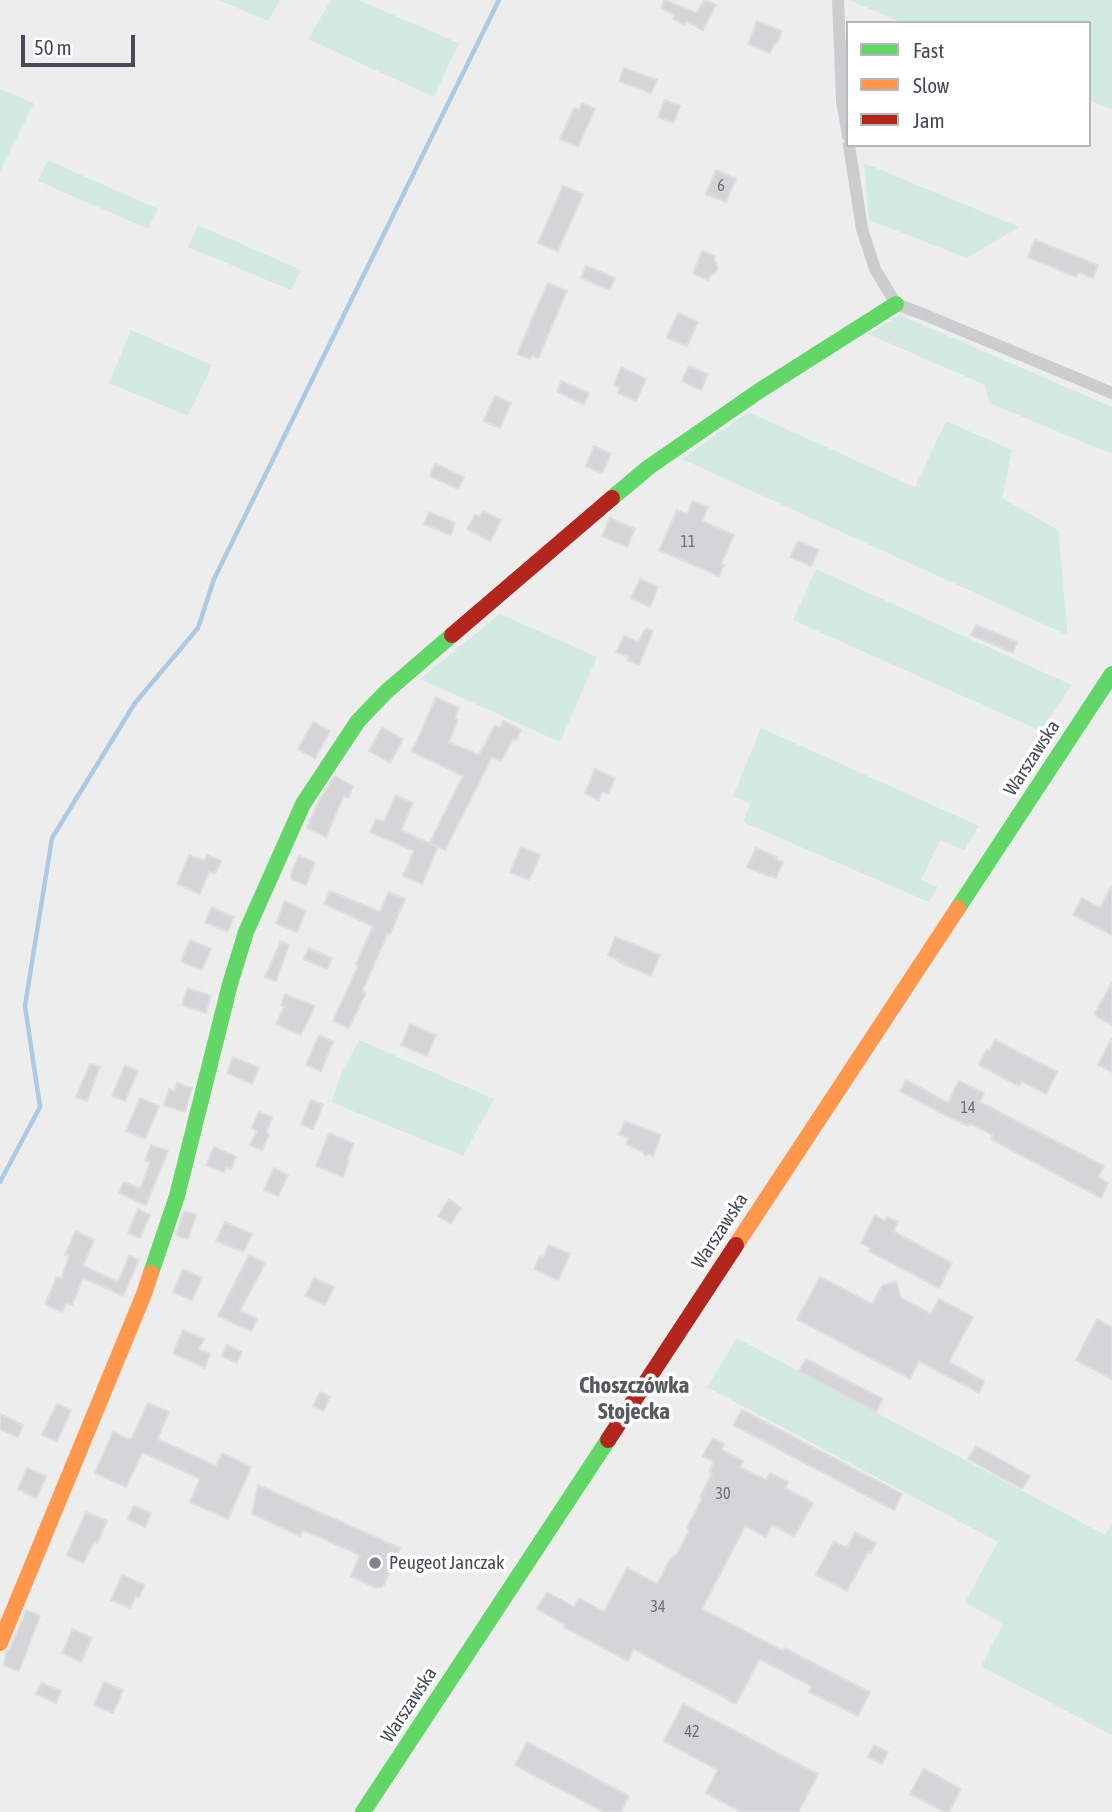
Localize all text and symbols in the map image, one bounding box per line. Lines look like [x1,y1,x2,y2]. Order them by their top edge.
scale bar [24,21,138,65]
legend [846,21,1091,147]
text: 50 m [34,35,72,59]
text: Fast [913,38,944,62]
text: Slow [913,73,949,97]
text: Jam [913,108,945,132]
house number: 6 [717,176,725,196]
house number: 11 [680,532,696,552]
street label: Warszawska [999,716,1065,800]
house number: 14 [960,1098,976,1118]
street label: Warszawska [687,1189,753,1273]
district label: Choszczówka Stojecka [579,1372,689,1426]
house number: 30 [715,1484,731,1504]
place label: Peugeot Janczak [389,1552,504,1574]
marker: Peugeot Janczak [367,1555,383,1571]
house number: 34 [650,1597,666,1617]
street label: Warszawska [376,1663,442,1747]
house number: 42 [684,1722,700,1742]

